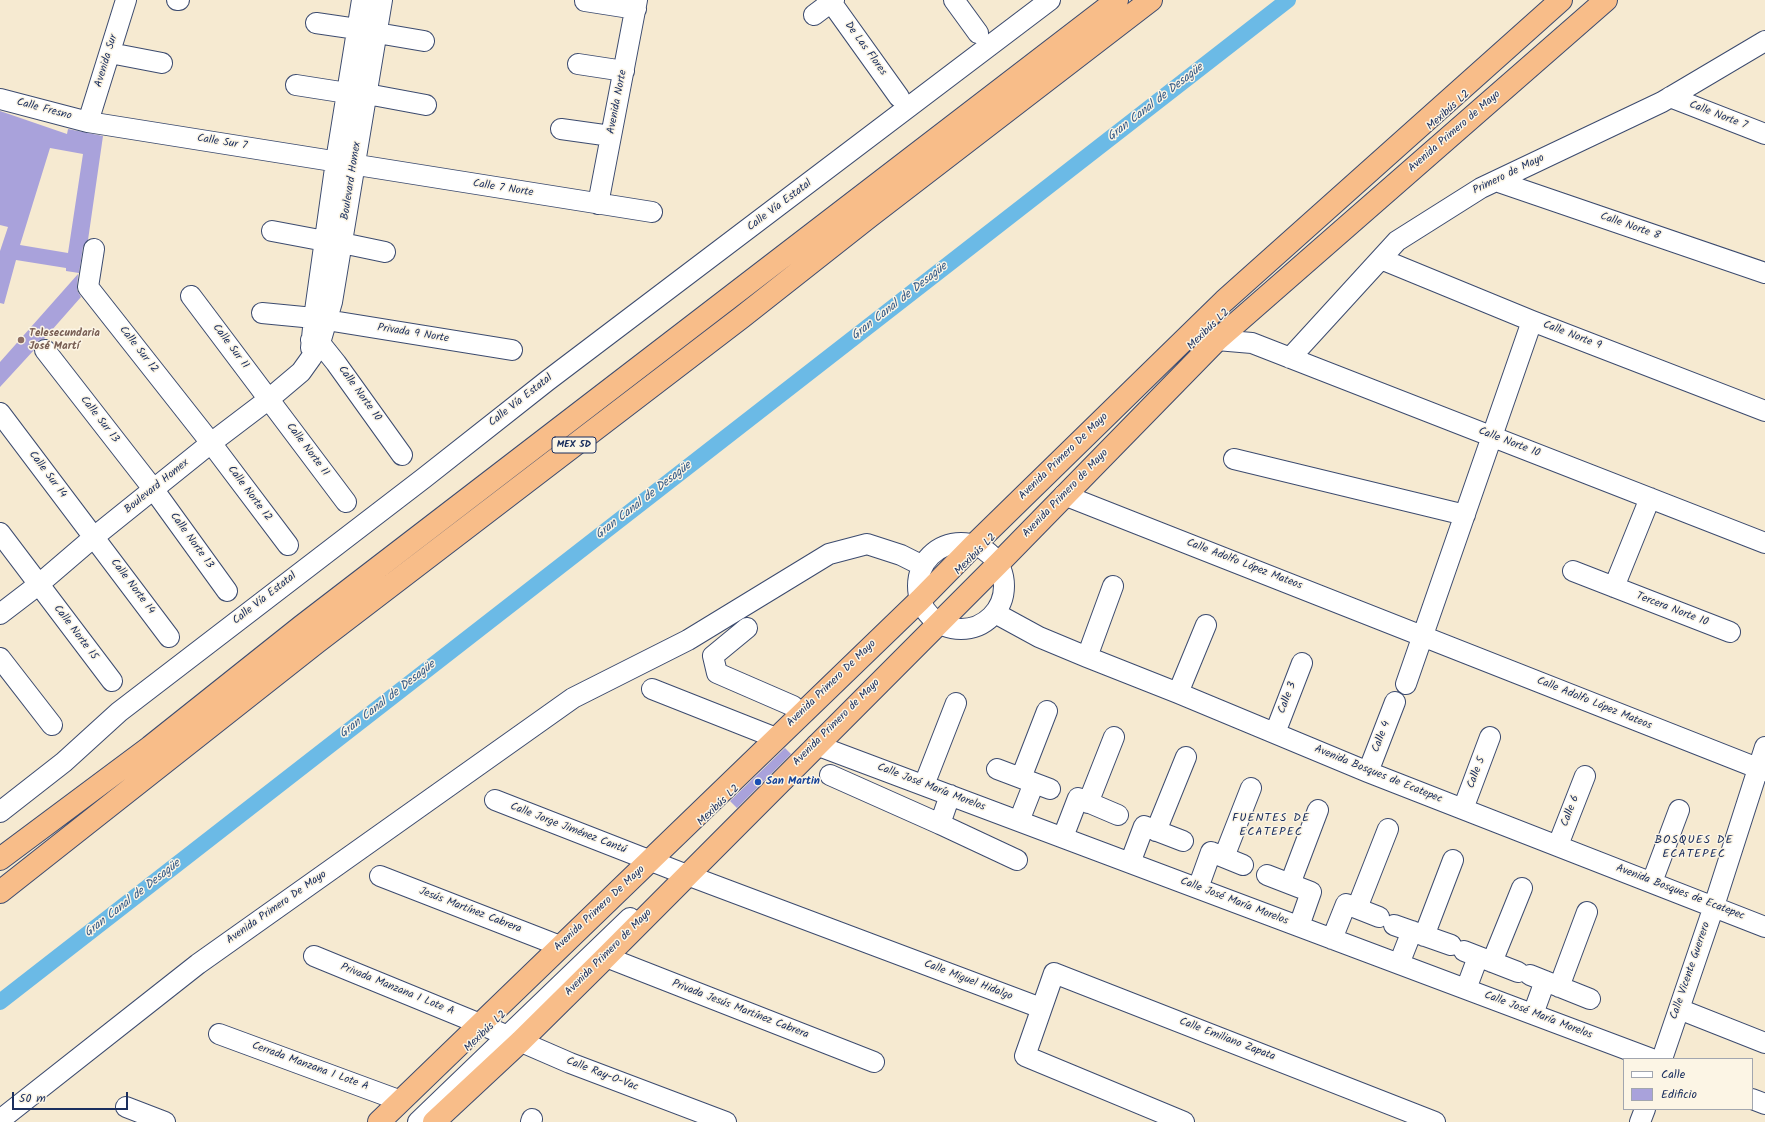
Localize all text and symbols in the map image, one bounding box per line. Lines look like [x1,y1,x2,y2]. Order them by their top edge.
street label: De Las Flores [841,19,889,79]
street label: Avenida Sur [93,33,121,89]
water label: Gran Canal de Desagüe [1105,61,1207,145]
street label: Avenida Norte [605,69,631,135]
street label: Avenida Primero de Mayo [1406,88,1504,176]
street label: Mexibús L2 [1425,88,1473,134]
street label: Calle Fresno [15,96,73,124]
street label: Calle Norte 7 [1687,99,1749,133]
street label: Calle Sur 7 [196,133,248,153]
street label: Boulevard Homex [339,141,365,221]
street label: Primero de Mayo [1471,152,1547,198]
street label: Calle 7 Norte [472,178,534,200]
street label: Calle Vía Estatal [745,178,815,234]
street label: Calle Norte 8 [1598,211,1662,243]
water label: Gran Canal de Desagüe [849,260,951,344]
street label: Mexibús L2 [1185,307,1233,353]
street label: Calle Norte 9 [1541,319,1603,353]
street label: Calle Sur 11 [209,322,251,372]
street label: Privada 9 Norte [376,322,450,346]
street label: Calle Sur 12 [116,324,160,376]
place label: Telesecundaria José Martí [29,327,100,353]
marker: Telesecundaria José Martí [16,335,26,345]
street label: Calle Norte 10 [335,364,383,424]
street label: Calle Vía Estatal [487,372,555,430]
street label: Calle Sur 13 [77,394,121,446]
street label: Avenida Primero De Mayo [1017,411,1111,503]
street label: Calle Norte 11 [283,421,331,479]
street label: Calle Norte 10 [1476,425,1542,461]
road number: MEX 5D [552,437,596,453]
street label: Avenida Primero de Mayo [1020,447,1112,541]
street label: Calle Sur 14 [25,449,69,501]
street label: Boulevard Homex [122,457,192,517]
water label: Gran Canal de Desagüe [593,459,695,543]
street label: Calle Norte 12 [224,464,274,524]
street label: Calle Norte 13 [166,510,216,572]
street label: Mexibús L2 [952,531,1000,579]
street label: Calle Adolfo López Mateos [1184,537,1304,593]
street label: Calle Norte 14 [107,557,157,617]
street label: Calle Vía Estatal [231,570,299,628]
street label: Tercera Norte 10 [1634,590,1710,630]
street label: Calle Norte 15 [50,603,100,663]
street label: Avenida Primero De Mayo [785,638,879,730]
water label: Gran Canal de Desagüe [337,658,439,742]
street label: Calle Adolfo López Mateos [1534,675,1654,733]
street label: Avenida Primero de Mayo [791,677,883,769]
street label: Calle 3 [1276,680,1300,716]
street label: Calle 4 [1370,719,1394,755]
street label: Avenida Bosques de Ecatepec [1312,743,1444,807]
street label: Calle 5 [1465,756,1489,790]
street label: Calle José María Morelos [875,761,987,815]
place label: San Martin [766,775,820,789]
marker: San Martin [753,777,763,787]
street label: Mexibús L2 [695,783,743,829]
street label: Calle 6 [1559,793,1583,829]
street label: Calle Jorge Jiménez Cantú [508,801,628,857]
district label: FUENTES DE ECATEPEC [1232,812,1310,840]
district label: BOSQUES DE ECATEPEC [1654,834,1734,862]
water label: Gran Canal de Desagüe [82,857,184,941]
street label: Avenida Bosques de Ecatepec [1614,862,1746,924]
street label: Avenida Primero De Mayo [552,864,648,954]
street label: Avenida Primero De Mayo [224,868,330,948]
street label: Calle José María Morelos [1178,875,1290,929]
street label: Jesús Martínez Cabrera [417,885,523,937]
street label: Avenida Primero de Mayo [563,907,655,999]
street label: Calle Vicente Guerrero [1668,921,1714,1021]
street label: Calle Miguel Hidalgo [922,958,1014,1004]
street label: Privada Manzana 1 Lote A [338,961,456,1019]
street label: Privada Jesús Martínez Cabrera [670,978,810,1042]
street label: Calle José María Morelos [1482,989,1594,1043]
street label: Mexibús L2 [462,1009,510,1055]
street label: Calle Emiliano Zapata [1177,1016,1277,1064]
street label: Cerrada Manzana 1 Lote A [250,1040,370,1094]
street label: Calle Ray-O-Vac [564,1055,640,1095]
legend [1623,1058,1753,1110]
text: Calle [1661,1065,1685,1084]
scale bar [14,1084,130,1110]
text: Edificio [1661,1085,1697,1104]
text: 50 m [19,1089,46,1108]

